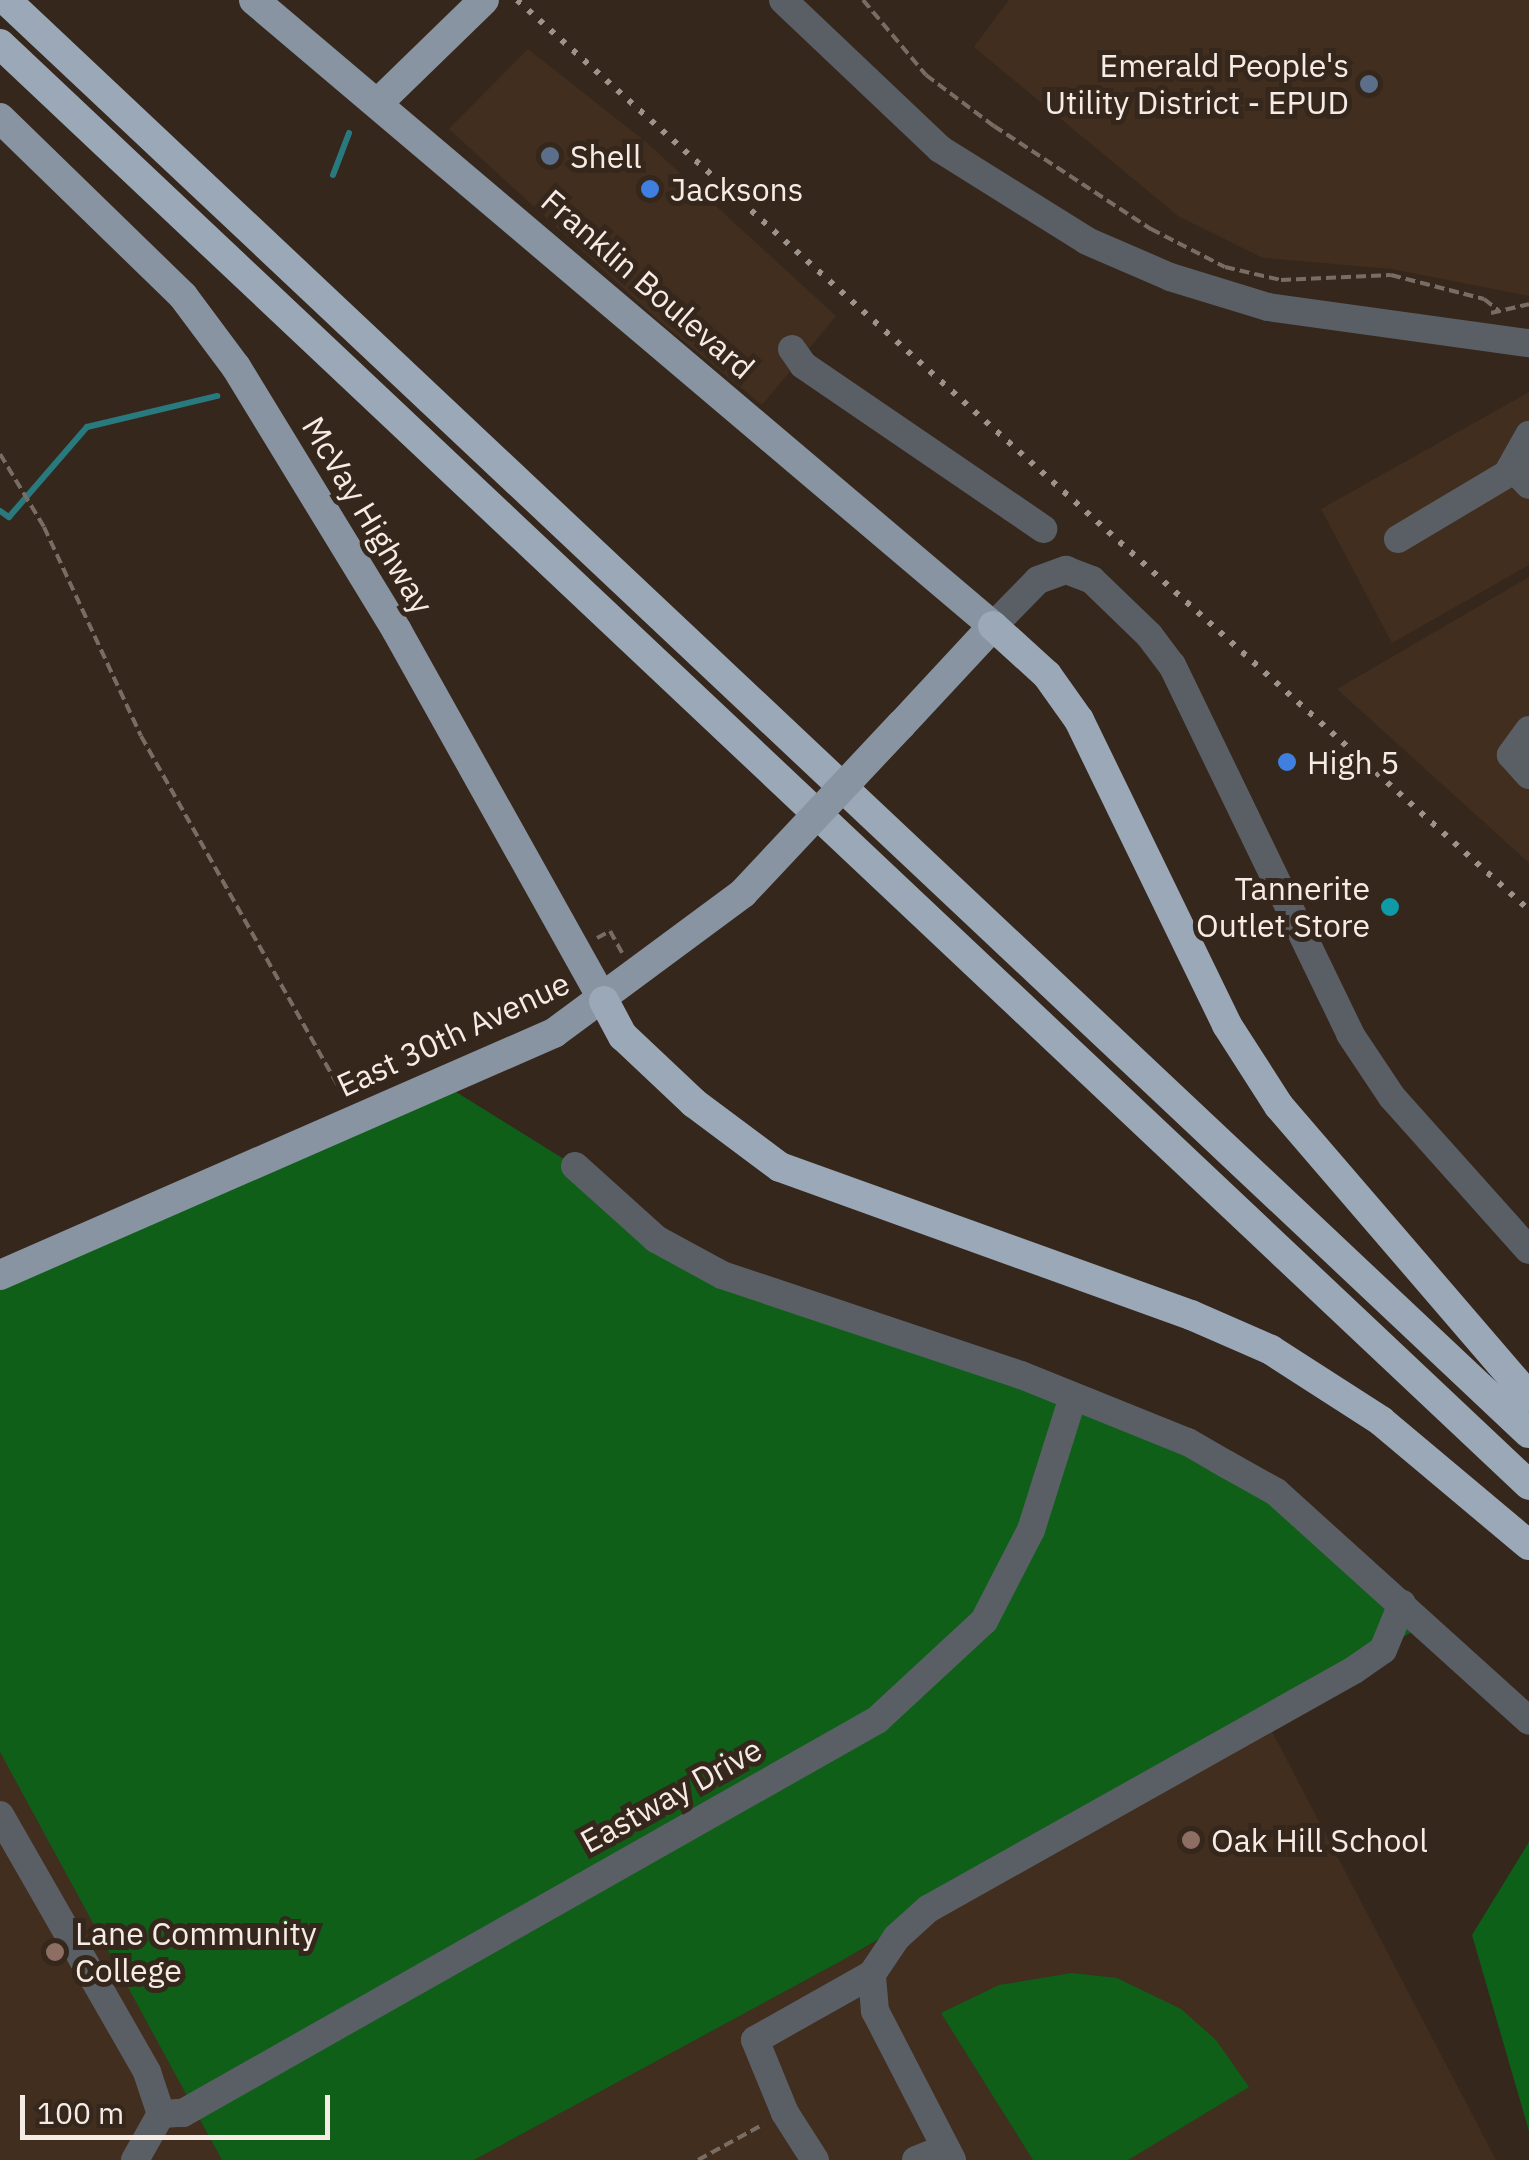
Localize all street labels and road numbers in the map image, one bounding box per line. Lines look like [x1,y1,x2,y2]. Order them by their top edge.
street label: Franklin Boulevard [534,181,762,387]
street label: McVay Highway [294,410,442,620]
street label: East 30th Avenue [331,963,575,1105]
street label: Eastway Drive [574,1729,768,1861]

